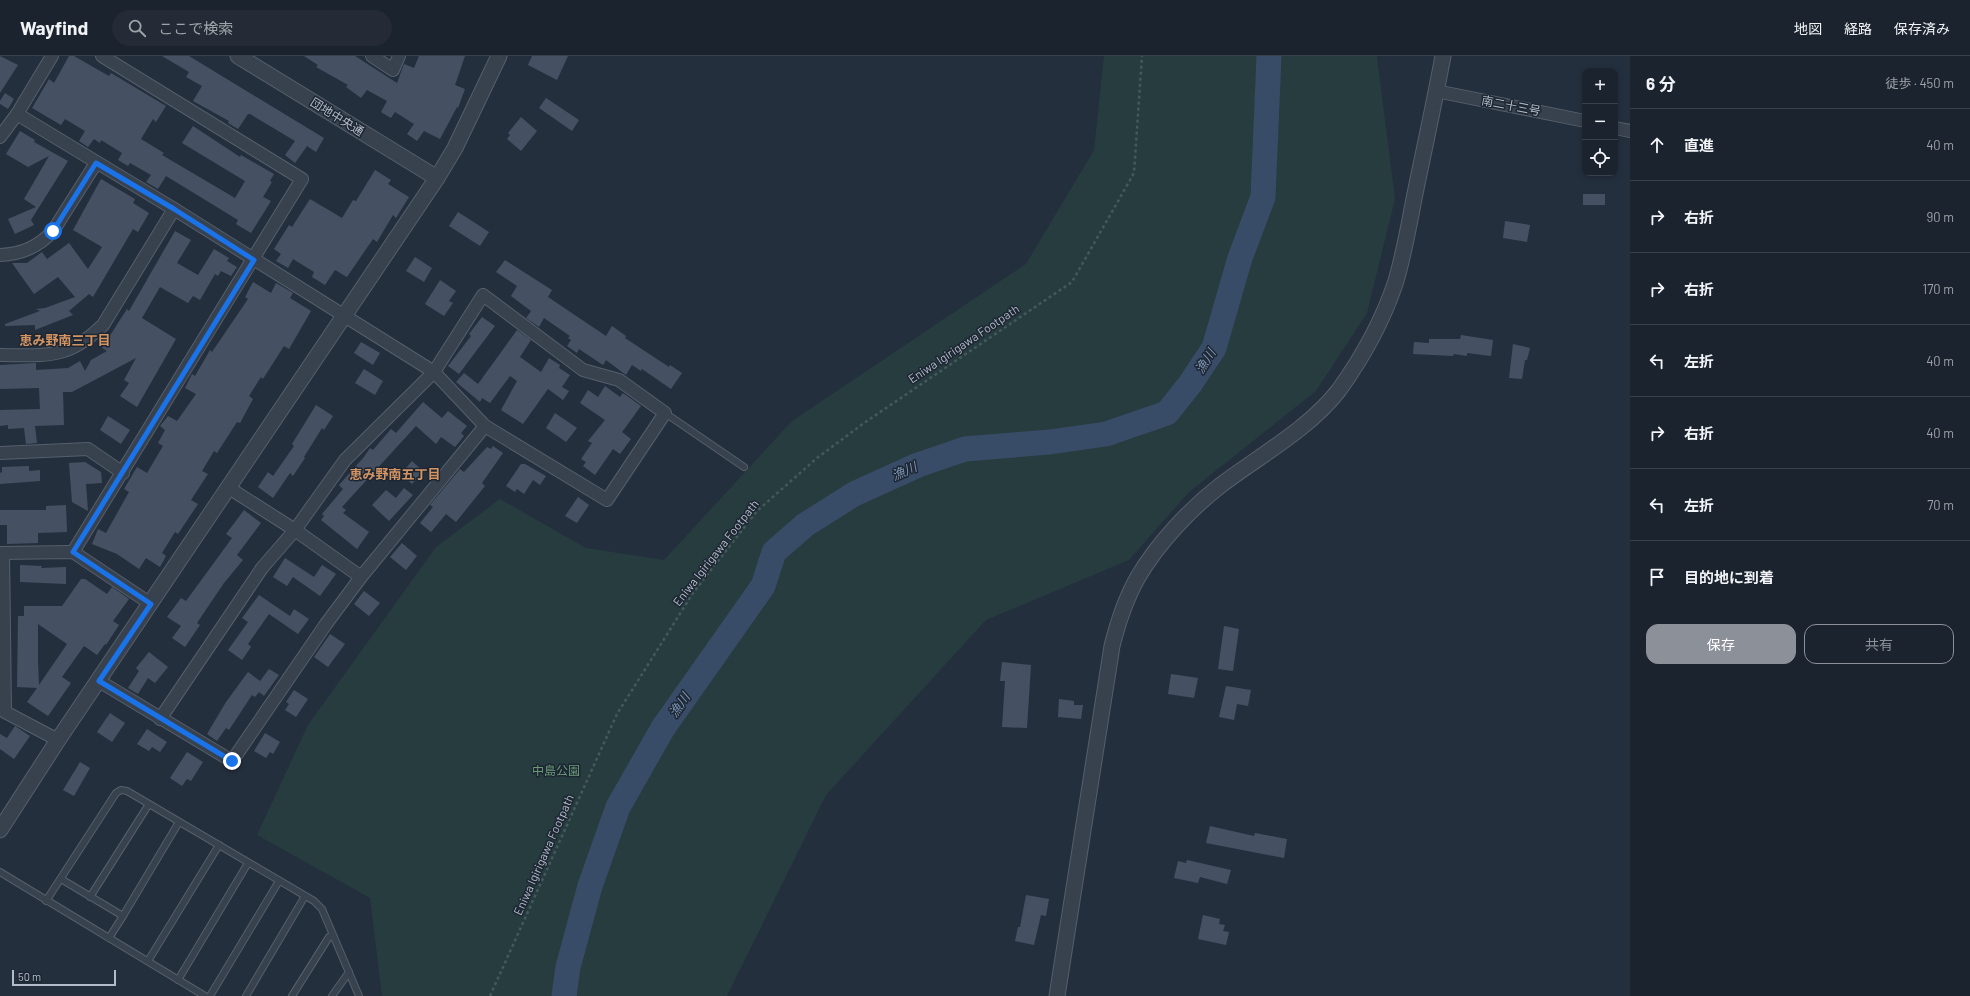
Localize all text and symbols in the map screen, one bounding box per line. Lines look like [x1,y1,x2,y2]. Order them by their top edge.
search box [112,10,392,46]
text: Wayfind [20,16,88,39]
icon: search [126,17,148,39]
text: ここで検索 [158,19,233,37]
text: 地図 [1794,20,1822,37]
text: 経路 [1844,20,1872,37]
text: 保存済み [1894,20,1950,37]
map controls [1582,68,1618,176]
button: + [1582,68,1618,104]
text: 6 分 [1646,73,1676,93]
text: 徒歩 · 450 m [1886,75,1954,91]
street label: 南二十三号 [1480,92,1542,118]
street label: 団地中央通 [308,94,367,138]
button: − [1582,104,1618,140]
icon: ahead [1646,134,1668,156]
text: 直進 [1684,136,1714,154]
text: 40 m [1926,137,1954,153]
button: locate [1582,140,1618,176]
icon: right [1646,206,1668,228]
text: 右折 [1684,208,1714,226]
text: 90 m [1927,209,1954,225]
route start [44,222,62,240]
icon: right [1646,278,1668,300]
text: 右折 [1684,280,1714,298]
text: 170 m [1923,281,1954,297]
street label: Eniwa Igirigawa Footpath [905,301,1022,386]
district label: 恵み野南三丁目 [19,332,111,348]
water label: 漁川 [1191,344,1220,376]
icon: left [1646,350,1668,372]
text: 左折 [1684,352,1714,370]
text: 40 m [1926,353,1954,369]
icon: right [1646,422,1668,444]
text: 右折 [1684,424,1714,442]
text: 40 m [1926,425,1954,441]
water label: 漁川 [889,458,921,484]
district label: 恵み野南五丁目 [349,466,441,482]
icon: left [1646,494,1668,516]
text: 左折 [1684,496,1714,514]
street label: Eniwa Igirigawa Footpath [669,497,761,608]
text: 70 m [1927,497,1954,513]
icon: arrive [1646,566,1668,588]
text: 目的地に到着 [1684,568,1774,586]
button: 保存 [1646,624,1796,664]
button: 共有 [1804,624,1954,664]
water label: 漁川 [665,688,694,720]
route end [223,752,241,770]
park label: 中島公園 [532,763,580,777]
street label: Eniwa Igirigawa Footpath [510,792,576,917]
scale bar [12,968,116,987]
text: 50 m [18,970,41,983]

